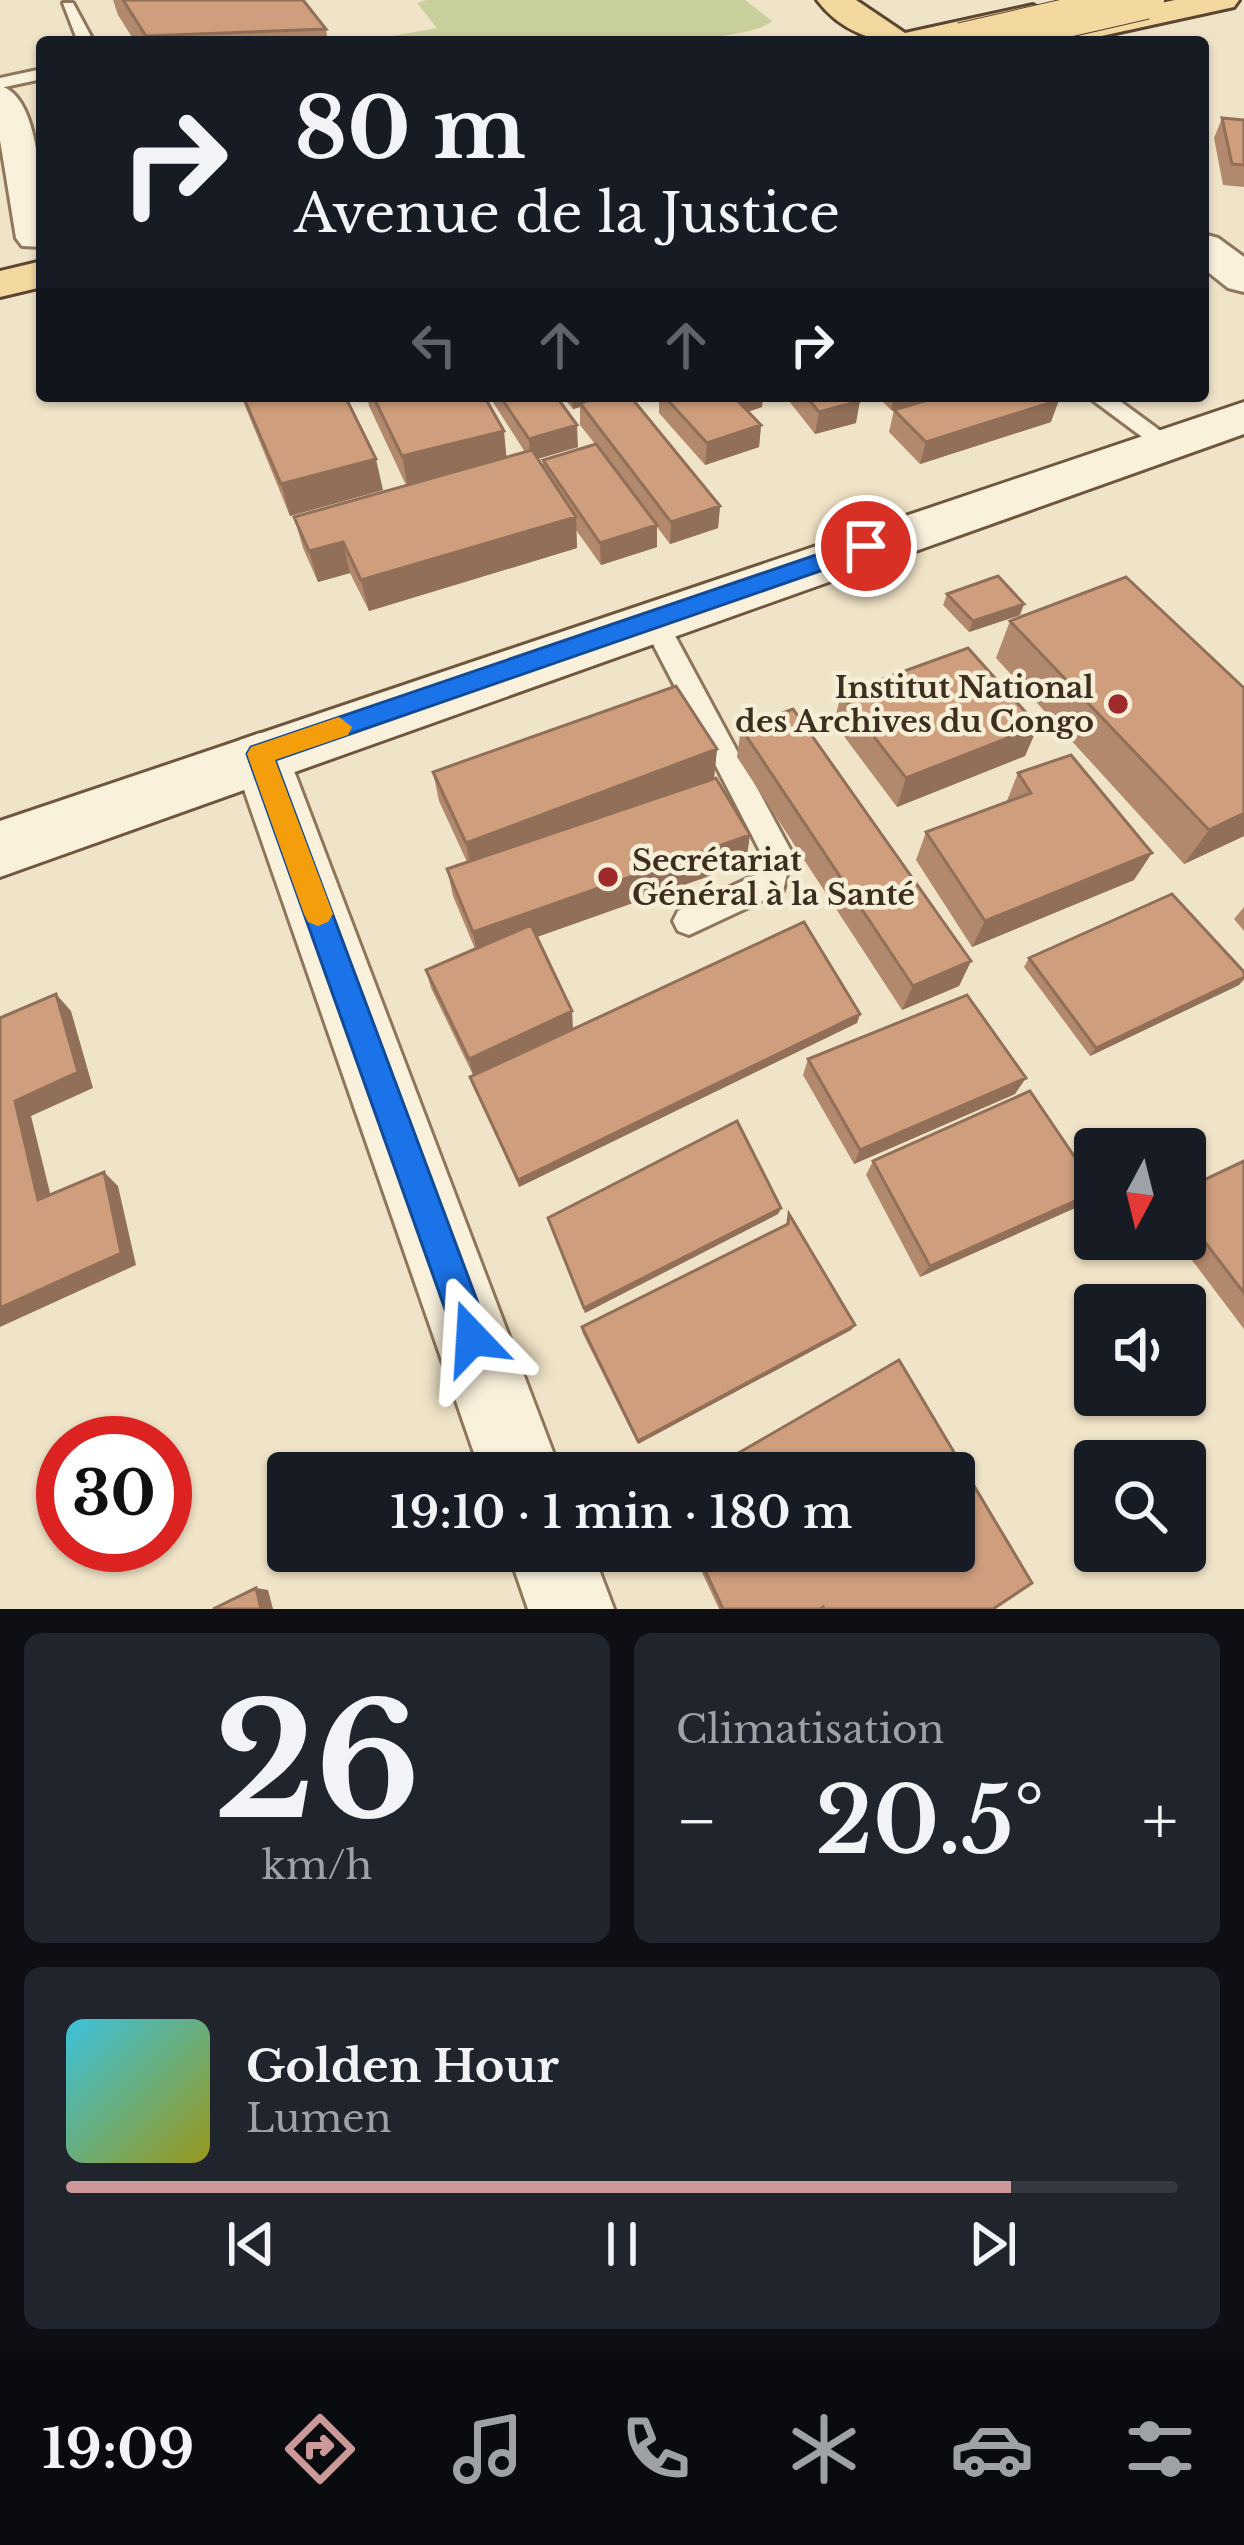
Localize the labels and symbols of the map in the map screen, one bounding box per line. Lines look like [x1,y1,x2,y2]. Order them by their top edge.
pin [815,495,917,597]
place label: Institut National des Archives du Congo [735,669,1094,740]
marker: Institut National des Archives du Congo [1105,691,1131,717]
place label: Secrétariat Général à la Santé [632,842,915,913]
marker: Secrétariat Général à la Santé [595,864,621,890]
north arrow [1074,1128,1206,1260]
position arrow [409,1275,535,1401]
speed limit sign: 30 [36,1416,192,1572]

